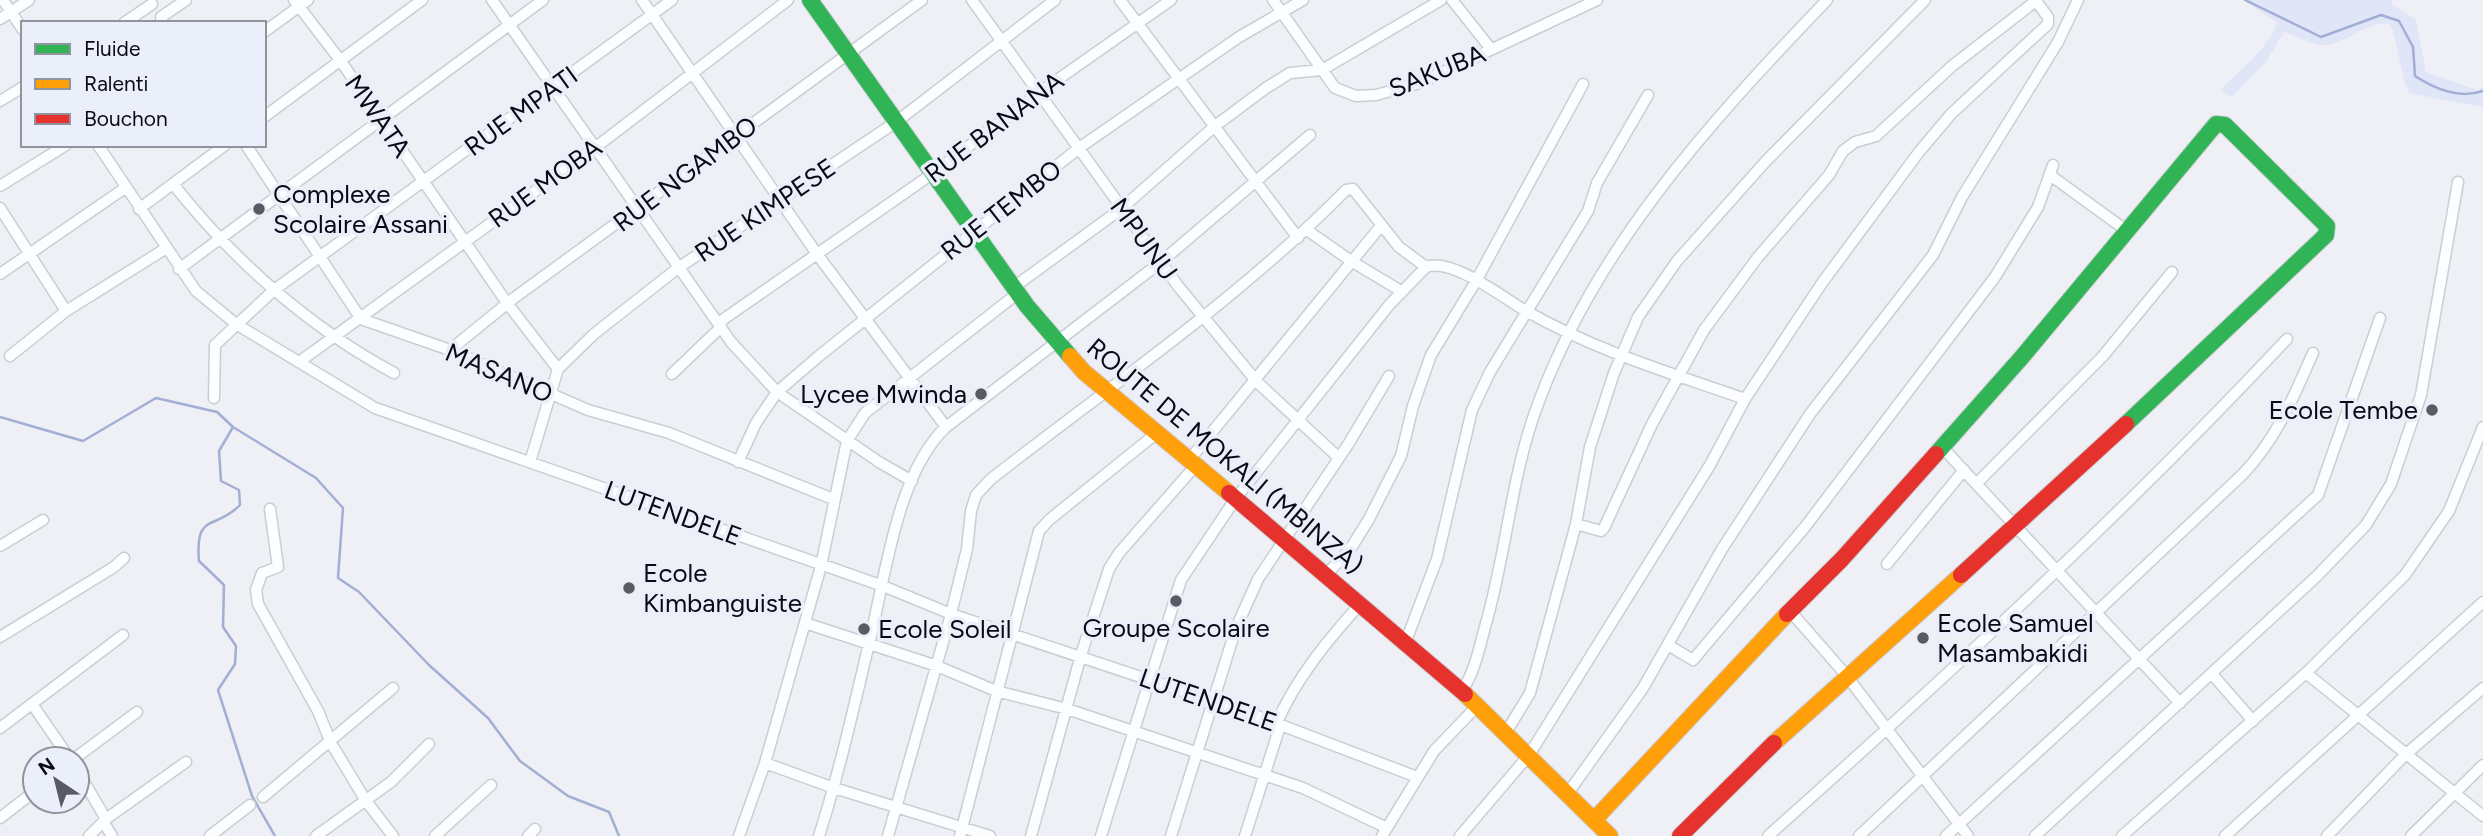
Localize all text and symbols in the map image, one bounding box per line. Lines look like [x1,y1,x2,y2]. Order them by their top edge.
legend [21,21,266,147]
text: Fluide [84,36,140,61]
street label: SAKUBA [1384,37,1490,105]
street label: RUE MPATI [458,59,584,163]
street label: RUE BANANA [918,64,1070,190]
street label: MWATA [338,69,418,164]
text: Ralenti [84,71,148,96]
text: Bouchon [84,106,168,131]
street label: RUE NGAMBO [607,110,763,238]
street label: RUE MOBA [482,131,608,235]
street label: RUE KIMPESE [688,151,842,269]
street label: RUE TEMBO [934,153,1068,267]
place label: Complexe Scolaire Assani [273,178,448,240]
street label: MPUNU [1103,192,1185,286]
marker: Complexe Scolaire Assani [251,201,267,217]
street label: ROUTE DE MOKALI (MBINZA) [1080,331,1370,581]
street label: MASANO [441,336,557,410]
place label: Lycee Mwinda [800,378,967,410]
marker: Lycee Mwinda [973,386,989,402]
place label: Ecole Tembe [2269,394,2418,426]
marker: Ecole Tembe [2424,402,2440,418]
street label: LUTENDELE [600,473,746,553]
place label: Ecole Kimbanguiste [643,557,802,619]
marker: Ecole Kimbanguiste [621,580,637,596]
marker: Groupe Scolaire [1168,593,1184,609]
place label: Ecole Samuel Masambakidi [1937,607,2094,669]
place label: Groupe Scolaire [1082,612,1270,644]
place label: Ecole Soleil [878,613,1012,645]
marker: Ecole Soleil [856,621,872,637]
marker: Ecole Samuel Masambakidi [1915,630,1931,646]
street label: LUTENDELE [1135,661,1281,739]
north arrow [21,745,91,815]
text: N [34,753,59,780]

